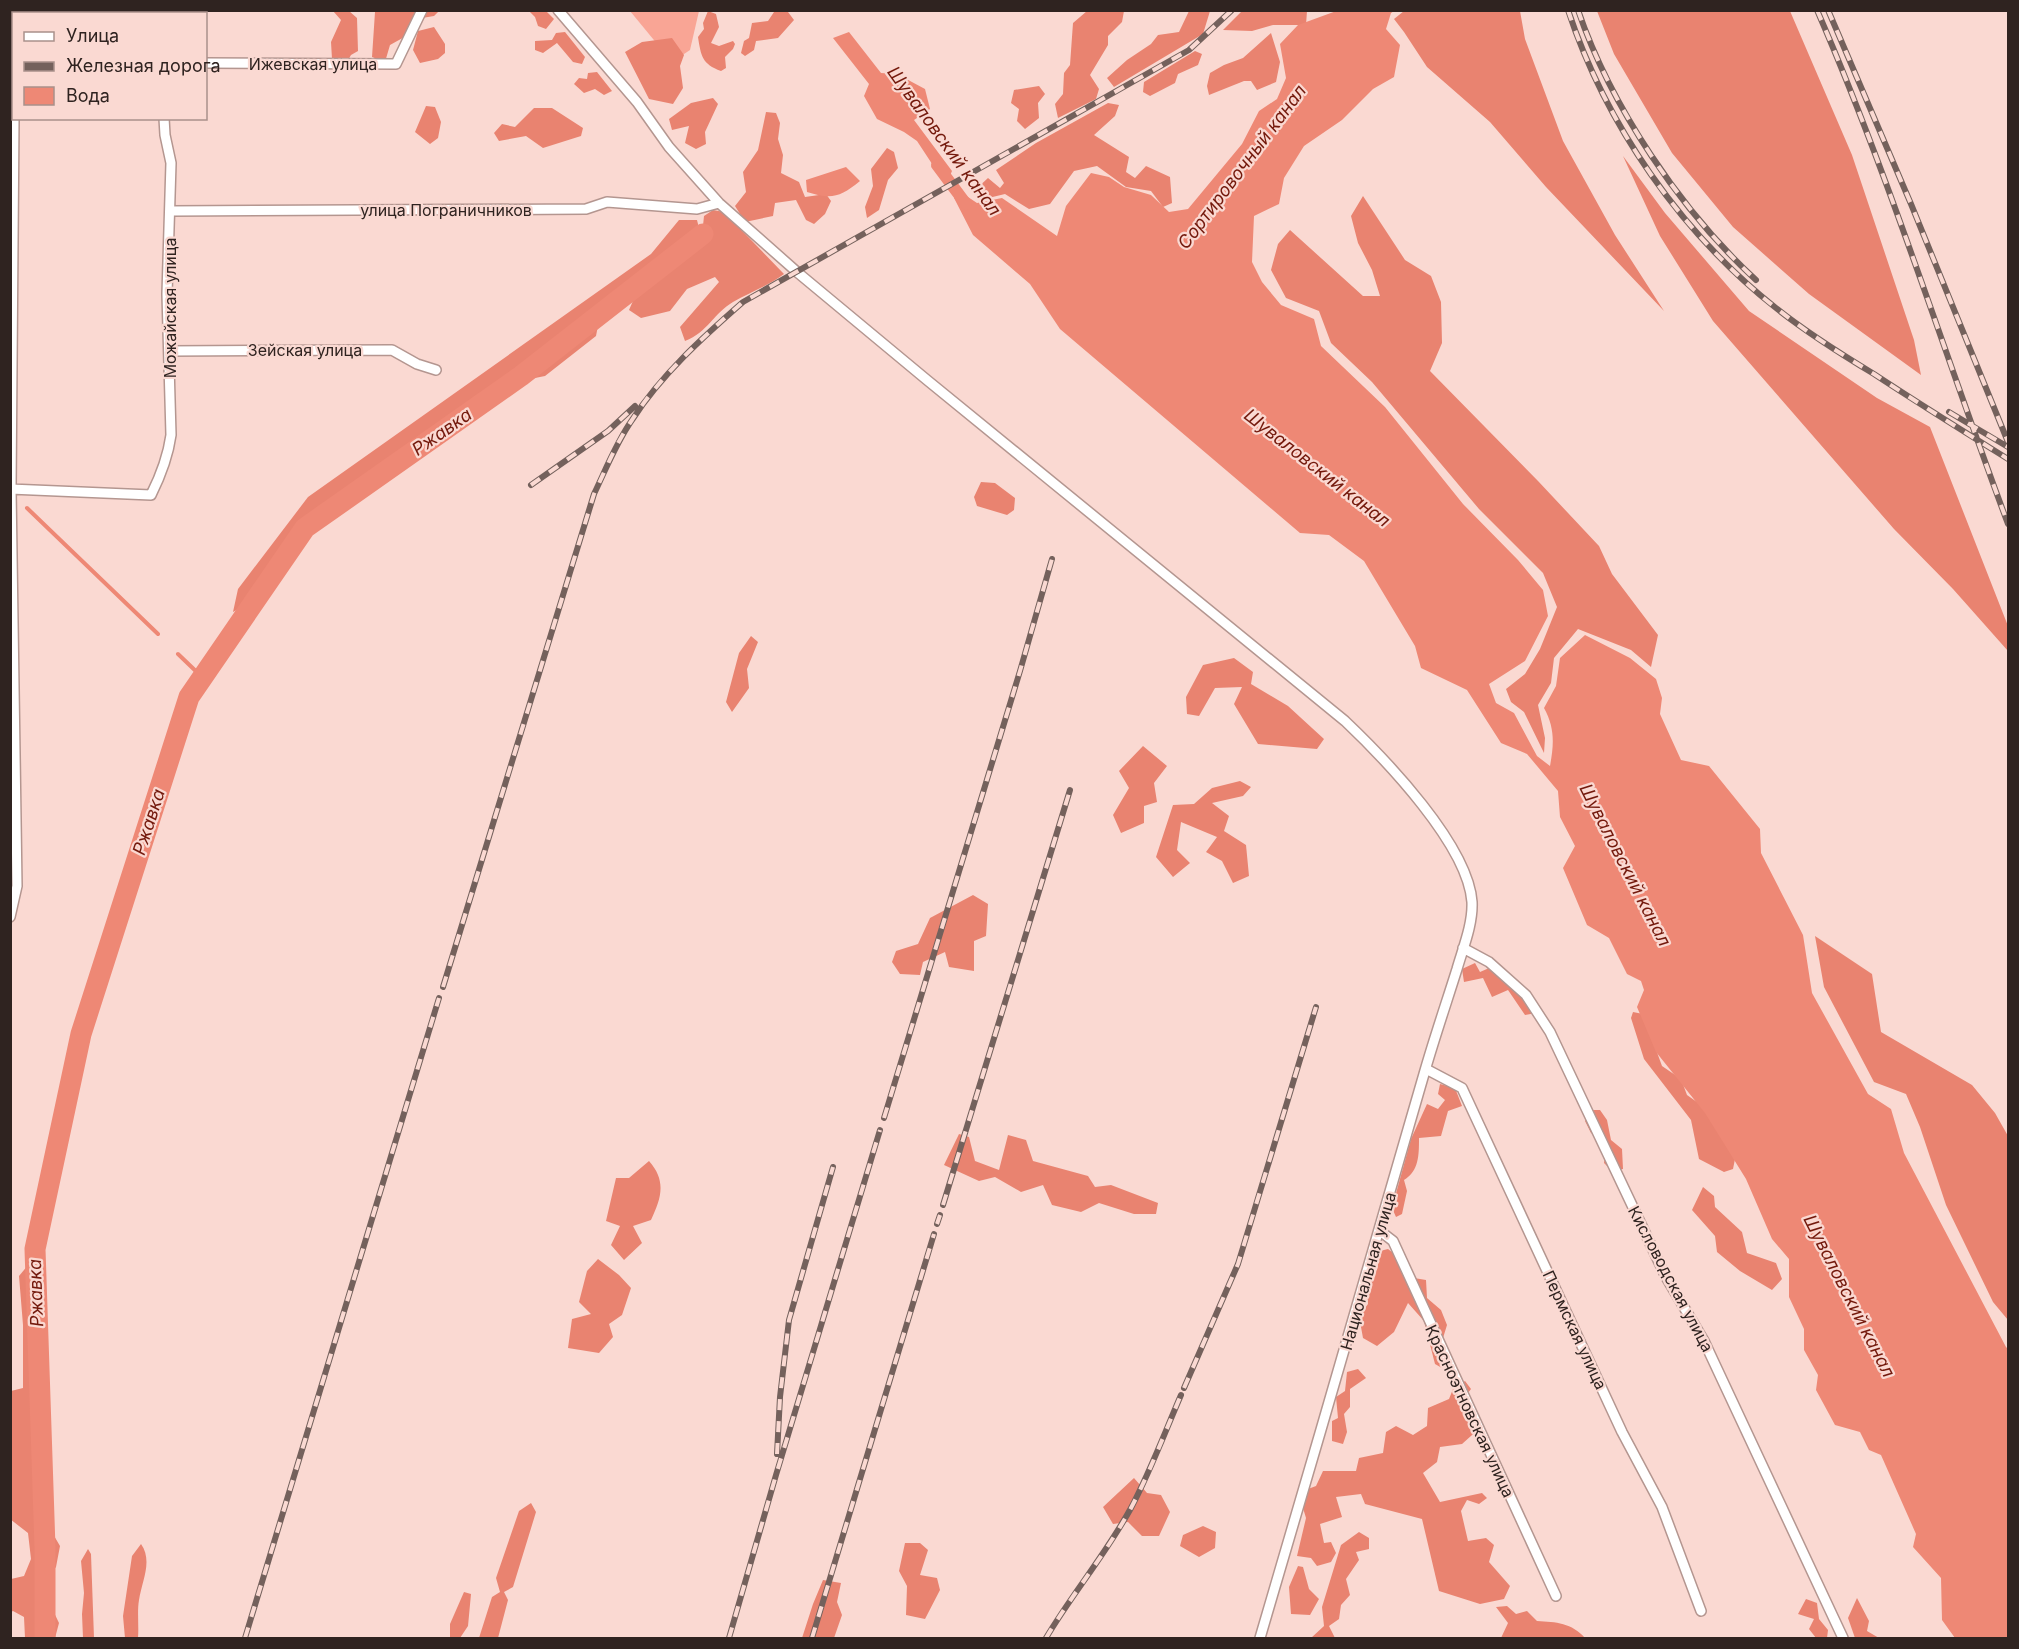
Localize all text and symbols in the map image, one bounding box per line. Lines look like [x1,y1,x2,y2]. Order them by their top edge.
legend [12,12,207,120]
text: Улица [66,25,119,46]
street label: Ижевская улица [249,54,377,74]
text: Железная дорога [66,55,221,76]
water label: Шуваловский канал [883,62,1006,219]
water label: Сортировочный канал [1173,80,1310,253]
text: Вода [66,85,110,106]
street label: улица Пограничников [360,200,532,220]
street label: Можайская улица [160,238,180,378]
street label: Зейская улица [248,340,362,360]
water label: Ржавка [408,403,476,460]
water label: Шуваловский канал [1240,404,1394,531]
water label: Шуваловский канал [1575,780,1676,949]
water label: Ржавка [128,786,169,857]
street label: Национальная улица [1336,1190,1400,1352]
street label: Кисловодская улица [1624,1203,1718,1355]
water label: Шуваловский канал [1799,1211,1900,1380]
water label: Ржавка [24,1259,47,1327]
street label: Пермская улица [1539,1267,1611,1393]
street label: Красноэтновская улица [1421,1321,1519,1501]

